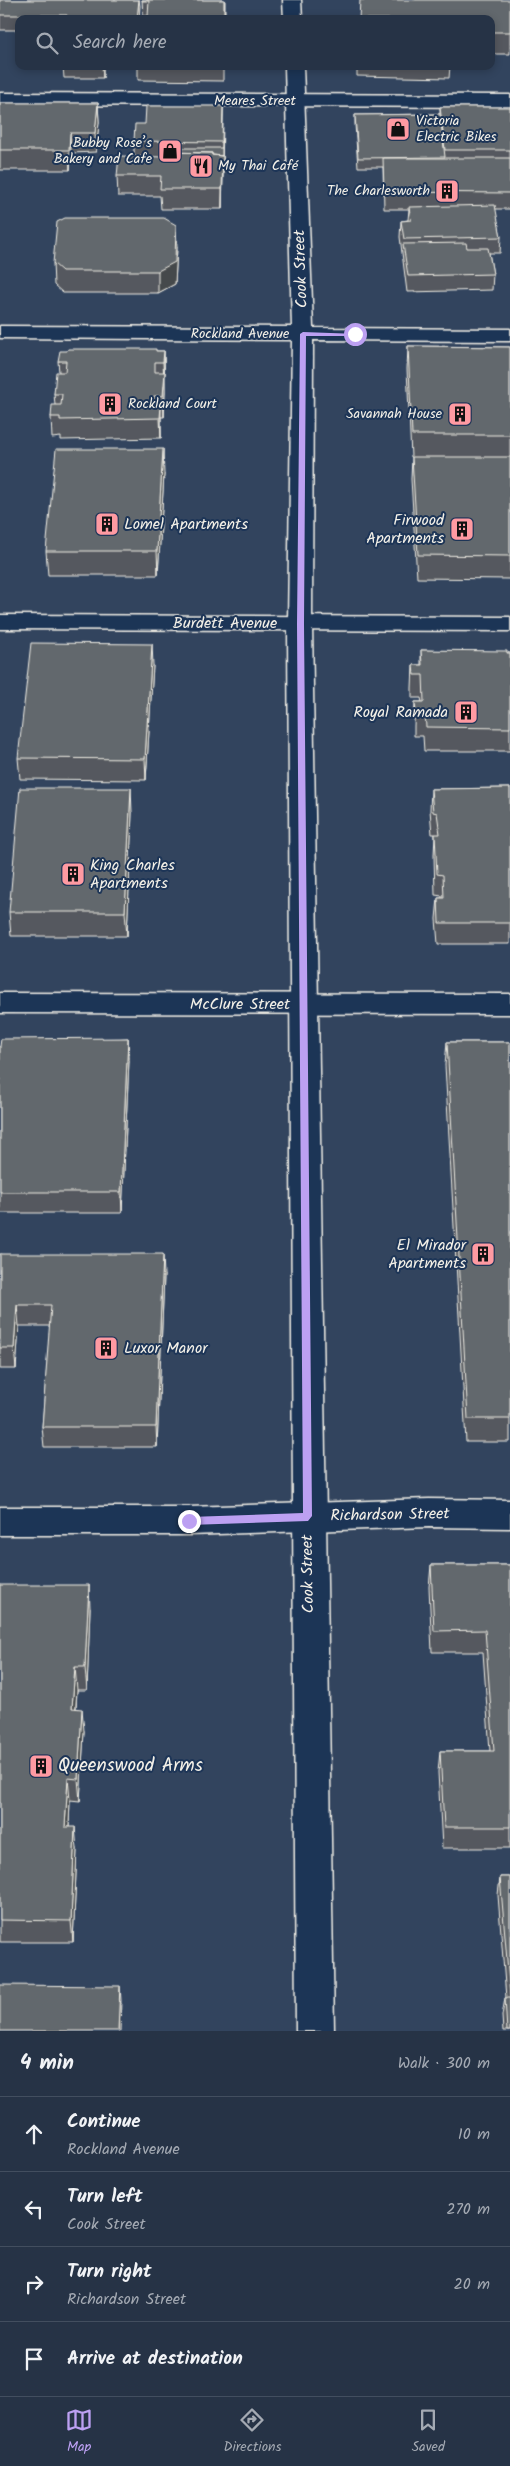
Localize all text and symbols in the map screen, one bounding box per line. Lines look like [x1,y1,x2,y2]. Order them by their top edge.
search box [15,15,495,70]
text: Search here [73,28,167,58]
icon: search [33,29,61,57]
street label: Meares Street [214,90,297,112]
place label: Victoria Electric Bikes [416,110,496,148]
shop icon: Victoria Electric Bikes [385,116,411,142]
place label: Bubby Rose’s Bakery and Cafe [54,132,153,170]
shop icon: Bubby Rose’s Bakery and Cafe [157,138,183,164]
restaurant icon: My Thai Café [188,153,214,179]
place label: My Thai Café [218,155,299,177]
building icon: The Charlesworth [434,178,460,204]
place label: The Charlesworth [327,180,430,202]
street label: Cook Street [287,228,315,309]
street label: Rockland Avenue [191,323,290,345]
route start [344,323,367,346]
building icon: Rockland Court [97,391,123,417]
place label: Rockland Court [128,393,217,415]
building icon: Savannah House [447,401,473,427]
place label: Savannah House [346,403,443,425]
place label: Firwood Apartments [366,508,445,551]
building icon: Lomel Apartments [94,511,120,537]
place label: Lomel Apartments [124,512,248,537]
building icon: Firwood Apartments [449,516,475,542]
street label: Burdett Avenue [173,611,277,636]
building icon: Royal Ramada [453,699,479,725]
place label: Royal Ramada [353,700,448,725]
place label: King Charles Apartments [90,853,175,896]
building icon: King Charles Apartments [60,861,86,887]
street label: McClure Street [190,992,291,1017]
place label: El Mirador Apartments [388,1233,468,1276]
building icon: El Mirador Apartments [470,1241,496,1267]
building icon: Luxor Manor [93,1335,119,1361]
place label: Luxor Manor [124,1336,209,1361]
street label: Richardson Street [330,1501,451,1529]
route end [178,1510,201,1533]
street label: Cook Street [295,1534,321,1614]
place label: Queenswood Arms [58,1751,203,1781]
building icon: Queenswood Arms [28,1753,54,1779]
text: 4 min [20,2047,74,2080]
text: Walk · 300 m [398,2051,490,2076]
text: Continue [67,2107,140,2137]
icon: ahead [20,2120,48,2148]
text: 10 m [458,2122,490,2147]
text: Rockland Avenue [67,2137,180,2162]
text: Turn left [67,2182,142,2212]
icon: left [20,2195,48,2223]
text: 270 m [446,2197,490,2222]
text: Cook Street [67,2212,146,2237]
text: Turn right [67,2257,152,2287]
icon: right [20,2270,48,2298]
text: 20 m [454,2272,490,2297]
text: Richardson Street [67,2287,186,2312]
text: Arrive at destination [67,2344,243,2374]
icon: arrive [20,2345,48,2373]
tab: Map [65,2406,93,2458]
tab: Directions [223,2406,281,2458]
tab: Saved [412,2406,445,2458]

